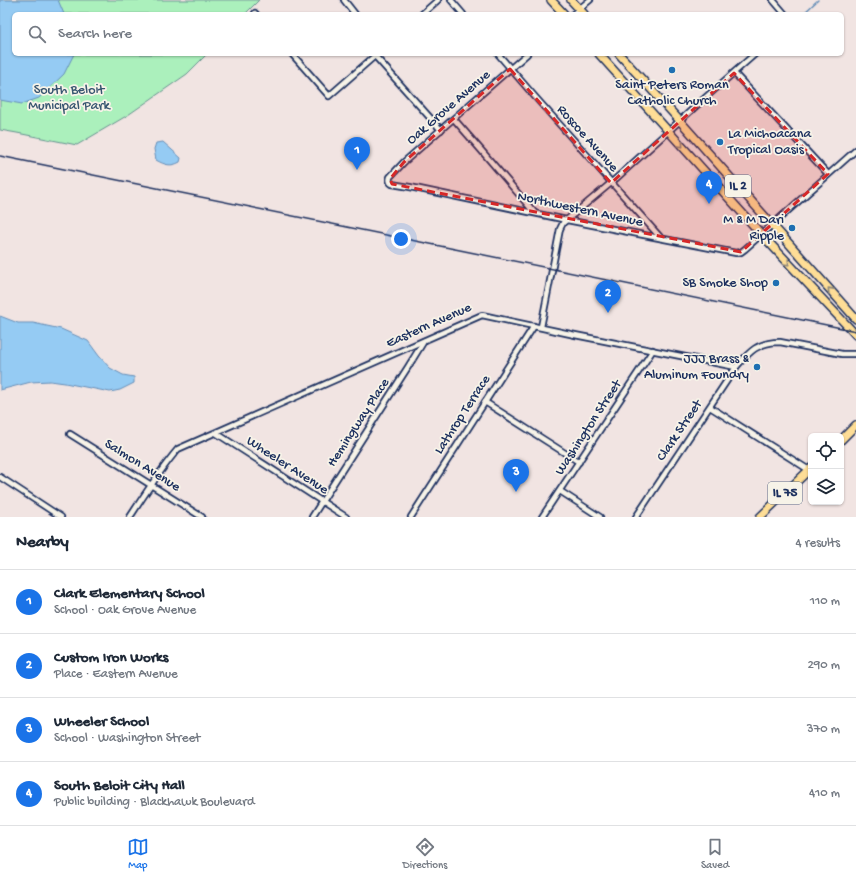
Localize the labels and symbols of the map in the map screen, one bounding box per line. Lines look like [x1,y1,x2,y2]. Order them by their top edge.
marker: Saint Peters Roman Catholic Church [667,65,677,75]
street label: Oak Grove Avenue [404,66,495,149]
place label: Saint Peters Roman Catholic Church [615,77,729,110]
park label: South Beloit Municipal Park [28,82,112,115]
street label: Roscoe Avenue [552,102,622,177]
place label: La Michoacana Tropical Oasis [727,126,812,159]
pin: 1 [344,137,370,170]
marker: La Michoacana Tropical Oasis [715,137,725,147]
one-way arrow [677,140,684,148]
pin: 4 [696,171,722,204]
road number: IL 2 [725,175,751,197]
street label: Northwestern Avenue [516,188,645,232]
place label: M & M Dari Ripple [723,212,785,245]
marker: M & M Dari Ripple [787,223,797,233]
your location [391,229,411,249]
one-way arrow [782,258,789,265]
place label: SB Smoke Shop [682,275,768,292]
marker: SB Smoke Shop [771,278,781,288]
pin: 2 [595,280,621,313]
one-way arrow [827,287,835,295]
street label: Eastern Avenue [384,299,475,352]
place label: JJJ Brass & Aluminum Foundry [644,351,750,384]
marker: JJJ Brass & Aluminum Foundry [752,362,762,372]
street label: Lathrop Terrace [431,372,495,458]
street label: Hemingway Place [324,375,394,470]
street label: Washington Street [552,376,627,479]
street label: Clark Street [653,396,707,465]
street label: Wheeler Avenue [243,433,332,499]
street label: Salmon Avenue [101,436,184,497]
pin: 3 [503,459,529,492]
road number: IL 75 [768,482,802,504]

